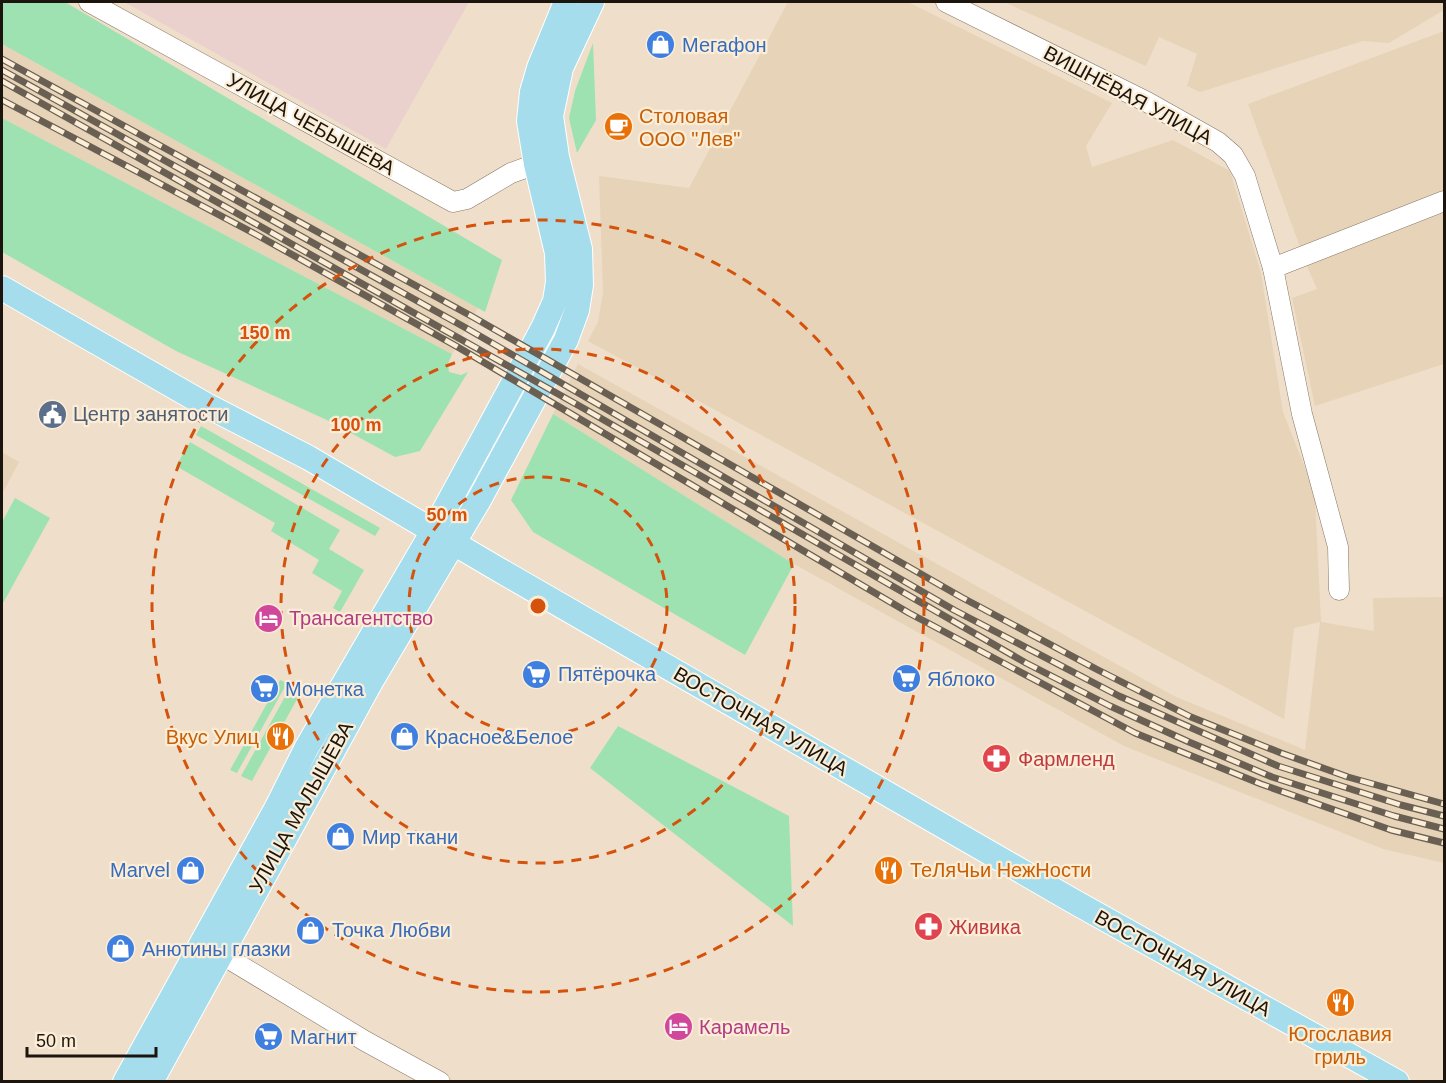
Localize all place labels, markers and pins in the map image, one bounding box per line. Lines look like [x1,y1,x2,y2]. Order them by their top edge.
shop icon: Мегафон [645,29,677,61]
place label: Мегафон [682,34,767,56]
place label: Столовая ООО "Лев" [639,105,740,150]
cafe icon: Столовая ООО "Лев" [602,111,634,143]
public building icon: Центр занятости [36,398,68,430]
place label: Центр занятости [73,403,228,425]
centre of rings [528,596,548,616]
hotel icon: Трансагентство [252,602,284,634]
place label: Трансагентство [289,607,433,629]
supermarket icon: Пятёрочка [521,658,553,690]
place label: Пятёрочка [558,663,657,685]
supermarket icon: Яблоко [890,663,922,695]
place label: Яблоко [927,668,995,690]
supermarket icon: Монетка [248,673,280,705]
place label: Монетка [285,678,365,700]
restaurant icon: Вкус Улиц [264,721,296,753]
shop icon: Красное&Белое [388,721,420,753]
place label: Вкус Улиц [166,726,259,748]
place label: Красное&Белое [425,726,573,748]
pharmacy icon: Фармленд [981,743,1013,775]
place label: Фармленд [1018,748,1115,770]
shop icon: Мир ткани [325,821,357,853]
place label: Мир ткани [362,826,458,848]
shop icon: Marvel [175,854,207,886]
restaurant icon: ТеЛяЧьи НежНости [873,854,905,886]
place label: Marvel [110,859,170,881]
place label: ТеЛяЧьи НежНости [910,859,1091,881]
pharmacy icon: Живика [912,911,944,943]
shop icon: Точка Любви [295,914,327,946]
place label: Живика [949,916,1022,938]
place label: Точка Любви [332,919,451,941]
shop icon: Анютины глазки [105,933,137,965]
place label: Анютины глазки [142,938,291,960]
restaurant icon: Югославия гриль [1324,987,1356,1019]
hotel icon: Карамель [662,1011,694,1043]
place label: Карамель [699,1016,790,1038]
supermarket icon: Магнит [253,1021,285,1053]
place label: Югославия гриль [1288,1023,1392,1068]
place label: Магнит [290,1026,357,1048]

